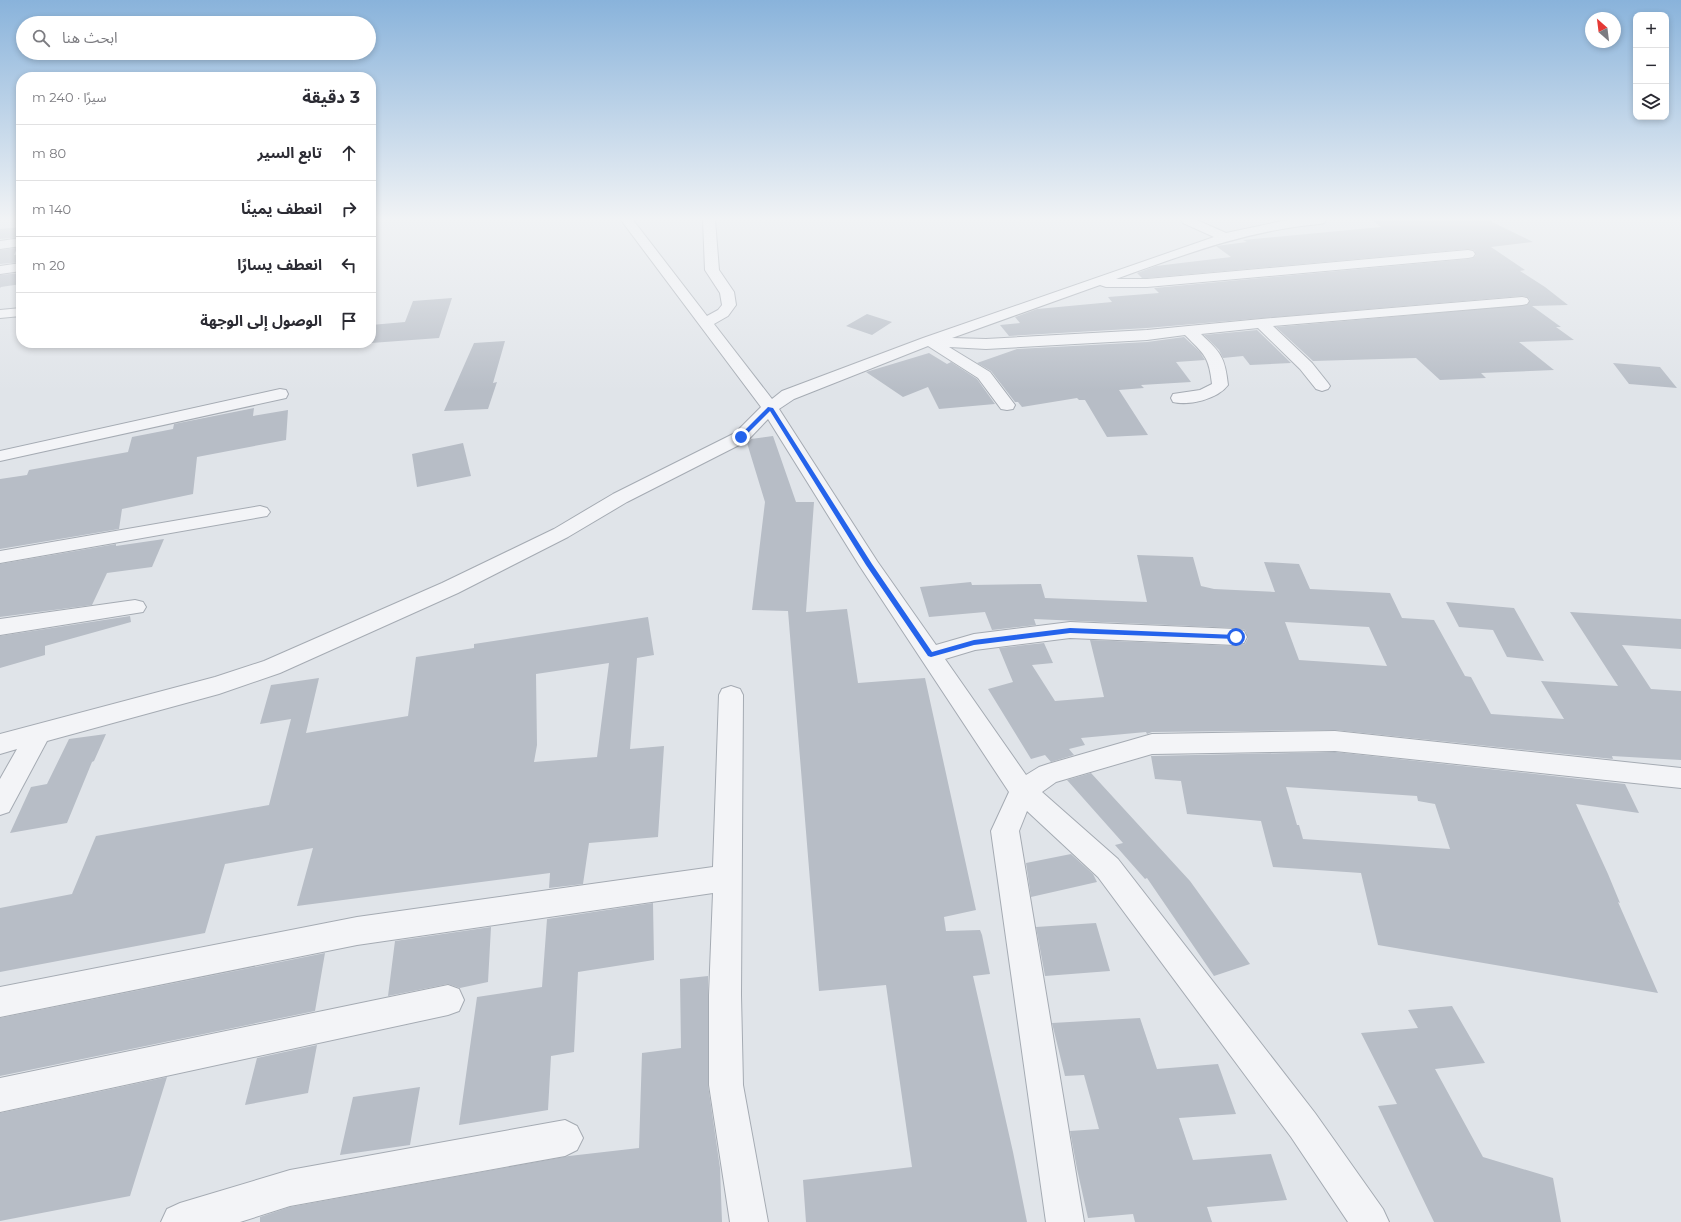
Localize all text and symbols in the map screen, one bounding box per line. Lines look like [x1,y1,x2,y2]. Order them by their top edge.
north arrow [1585,12,1621,48]
map controls [1633,12,1669,120]
button: + [1633,12,1669,48]
search box [16,16,376,60]
icon: search [30,27,52,49]
text: ابحث هنا [62,28,118,47]
button: − [1633,48,1669,84]
button: layers [1633,84,1669,120]
text: 3 دقيقة [302,87,360,107]
text: سيرًا · 240 m [32,89,107,105]
icon: ahead [338,142,360,164]
text: تابع السير [258,143,322,162]
text: 80 m [32,145,66,161]
icon: right [338,198,360,220]
text: انعطف يمينًا [241,199,322,218]
text: 140 m [32,201,71,217]
icon: left [338,254,360,276]
text: انعطف يسارًا [237,255,322,274]
text: 20 m [32,257,65,273]
icon: arrive [338,310,360,332]
text: الوصول إلى الوجهة [200,311,322,330]
route end [732,428,750,446]
route start [1227,628,1245,646]

